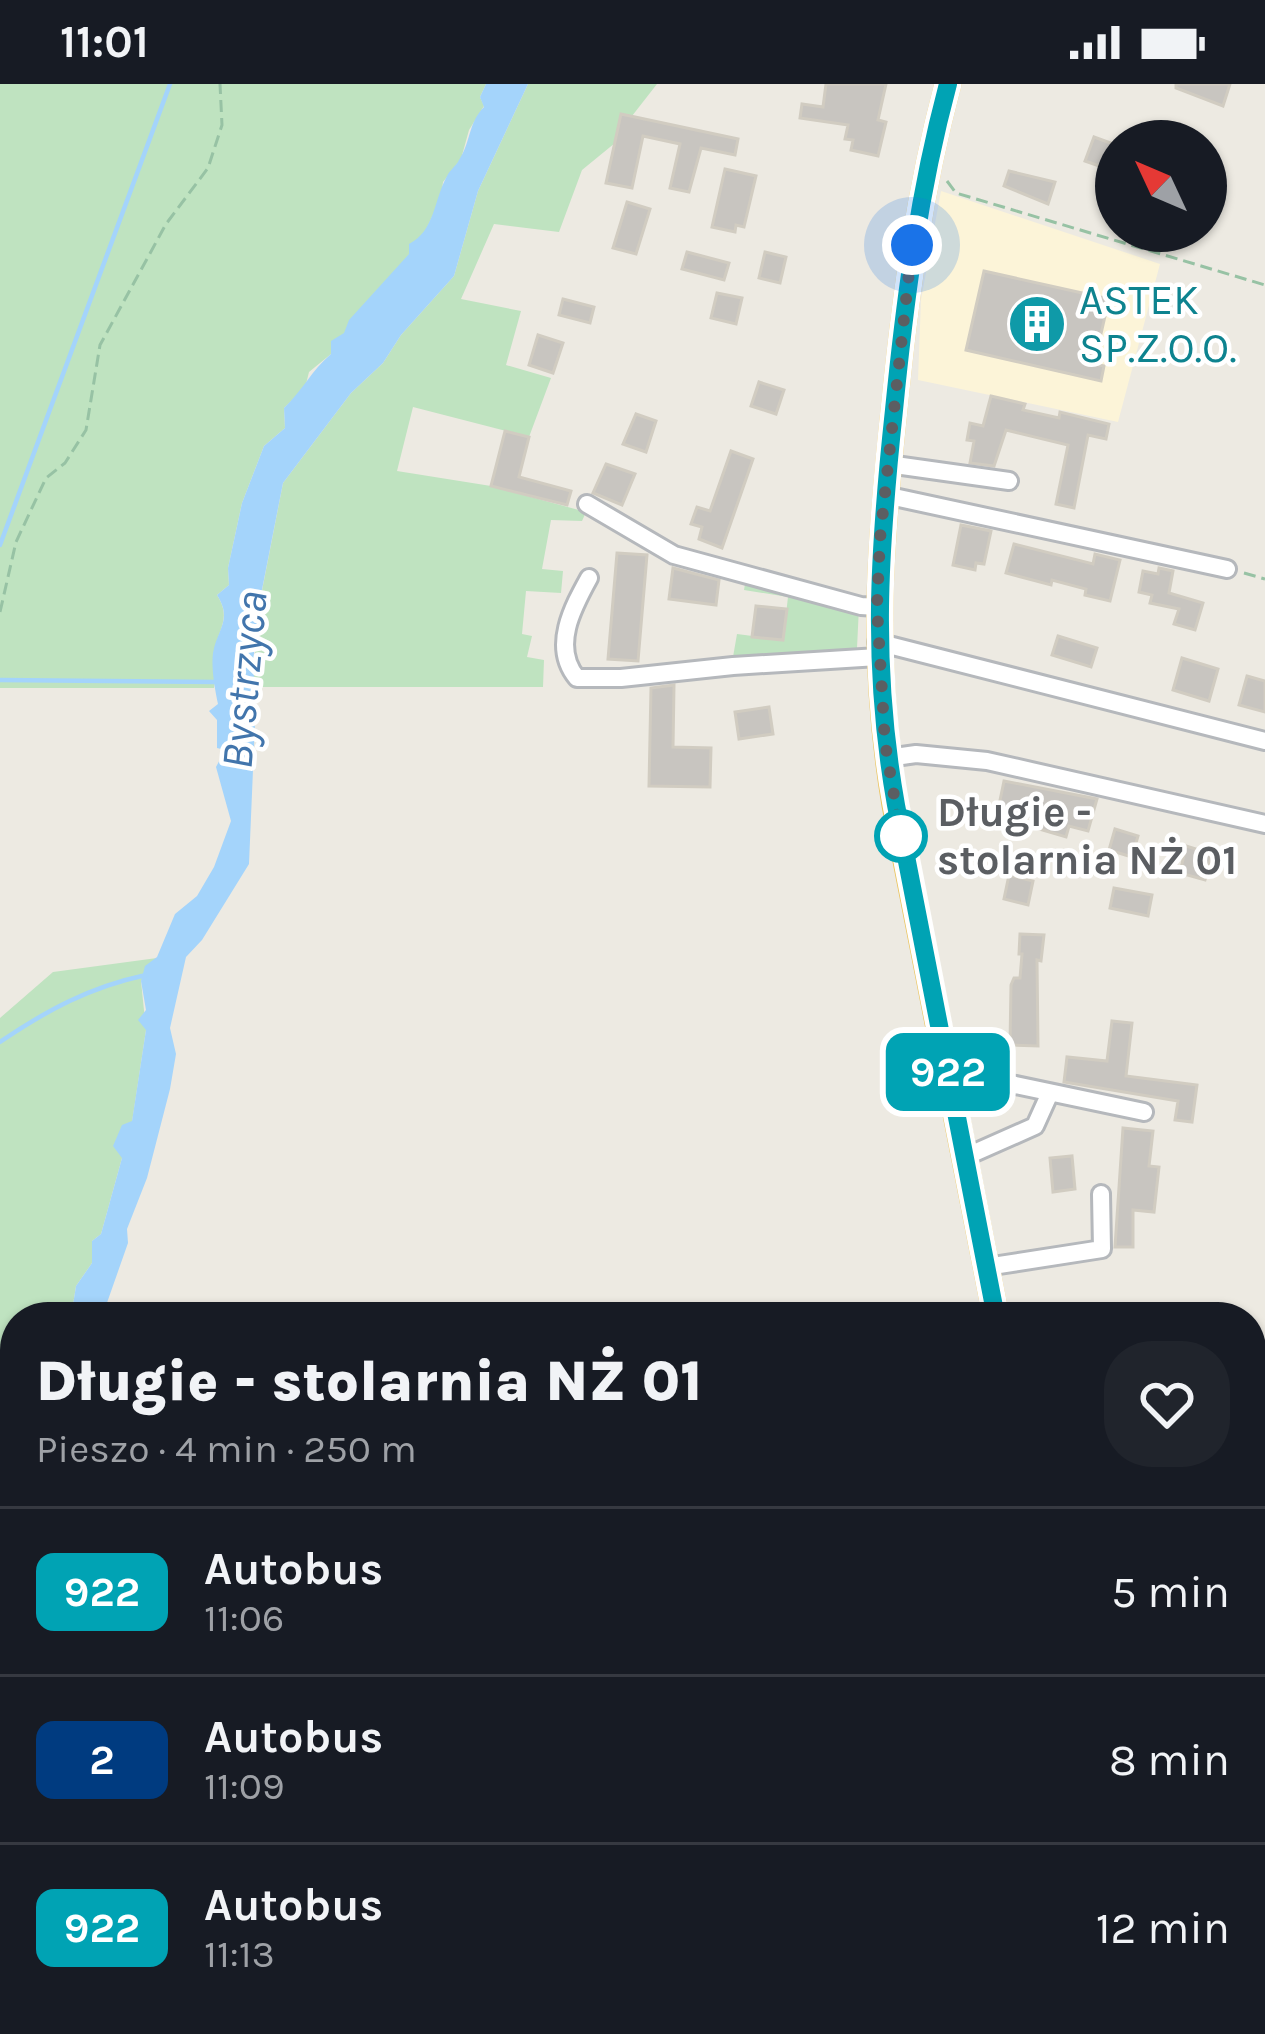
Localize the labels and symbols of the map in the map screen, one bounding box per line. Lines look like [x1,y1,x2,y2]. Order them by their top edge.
north arrow [1095,120,1227,252]
your location [882,215,942,275]
place label: ASTEK SP.Z.O.O. [1079,275,1237,373]
building icon: ASTEK SP.Z.O.O. [1006,293,1068,355]
water label: Bystrzyca [210,589,279,772]
place label: Długie - stolarnia NŻ 01 [937,787,1237,885]
marker: Długie - stolarnia NŻ 01 [876,811,926,861]
line badge: 922 [879,1033,1017,1111]

